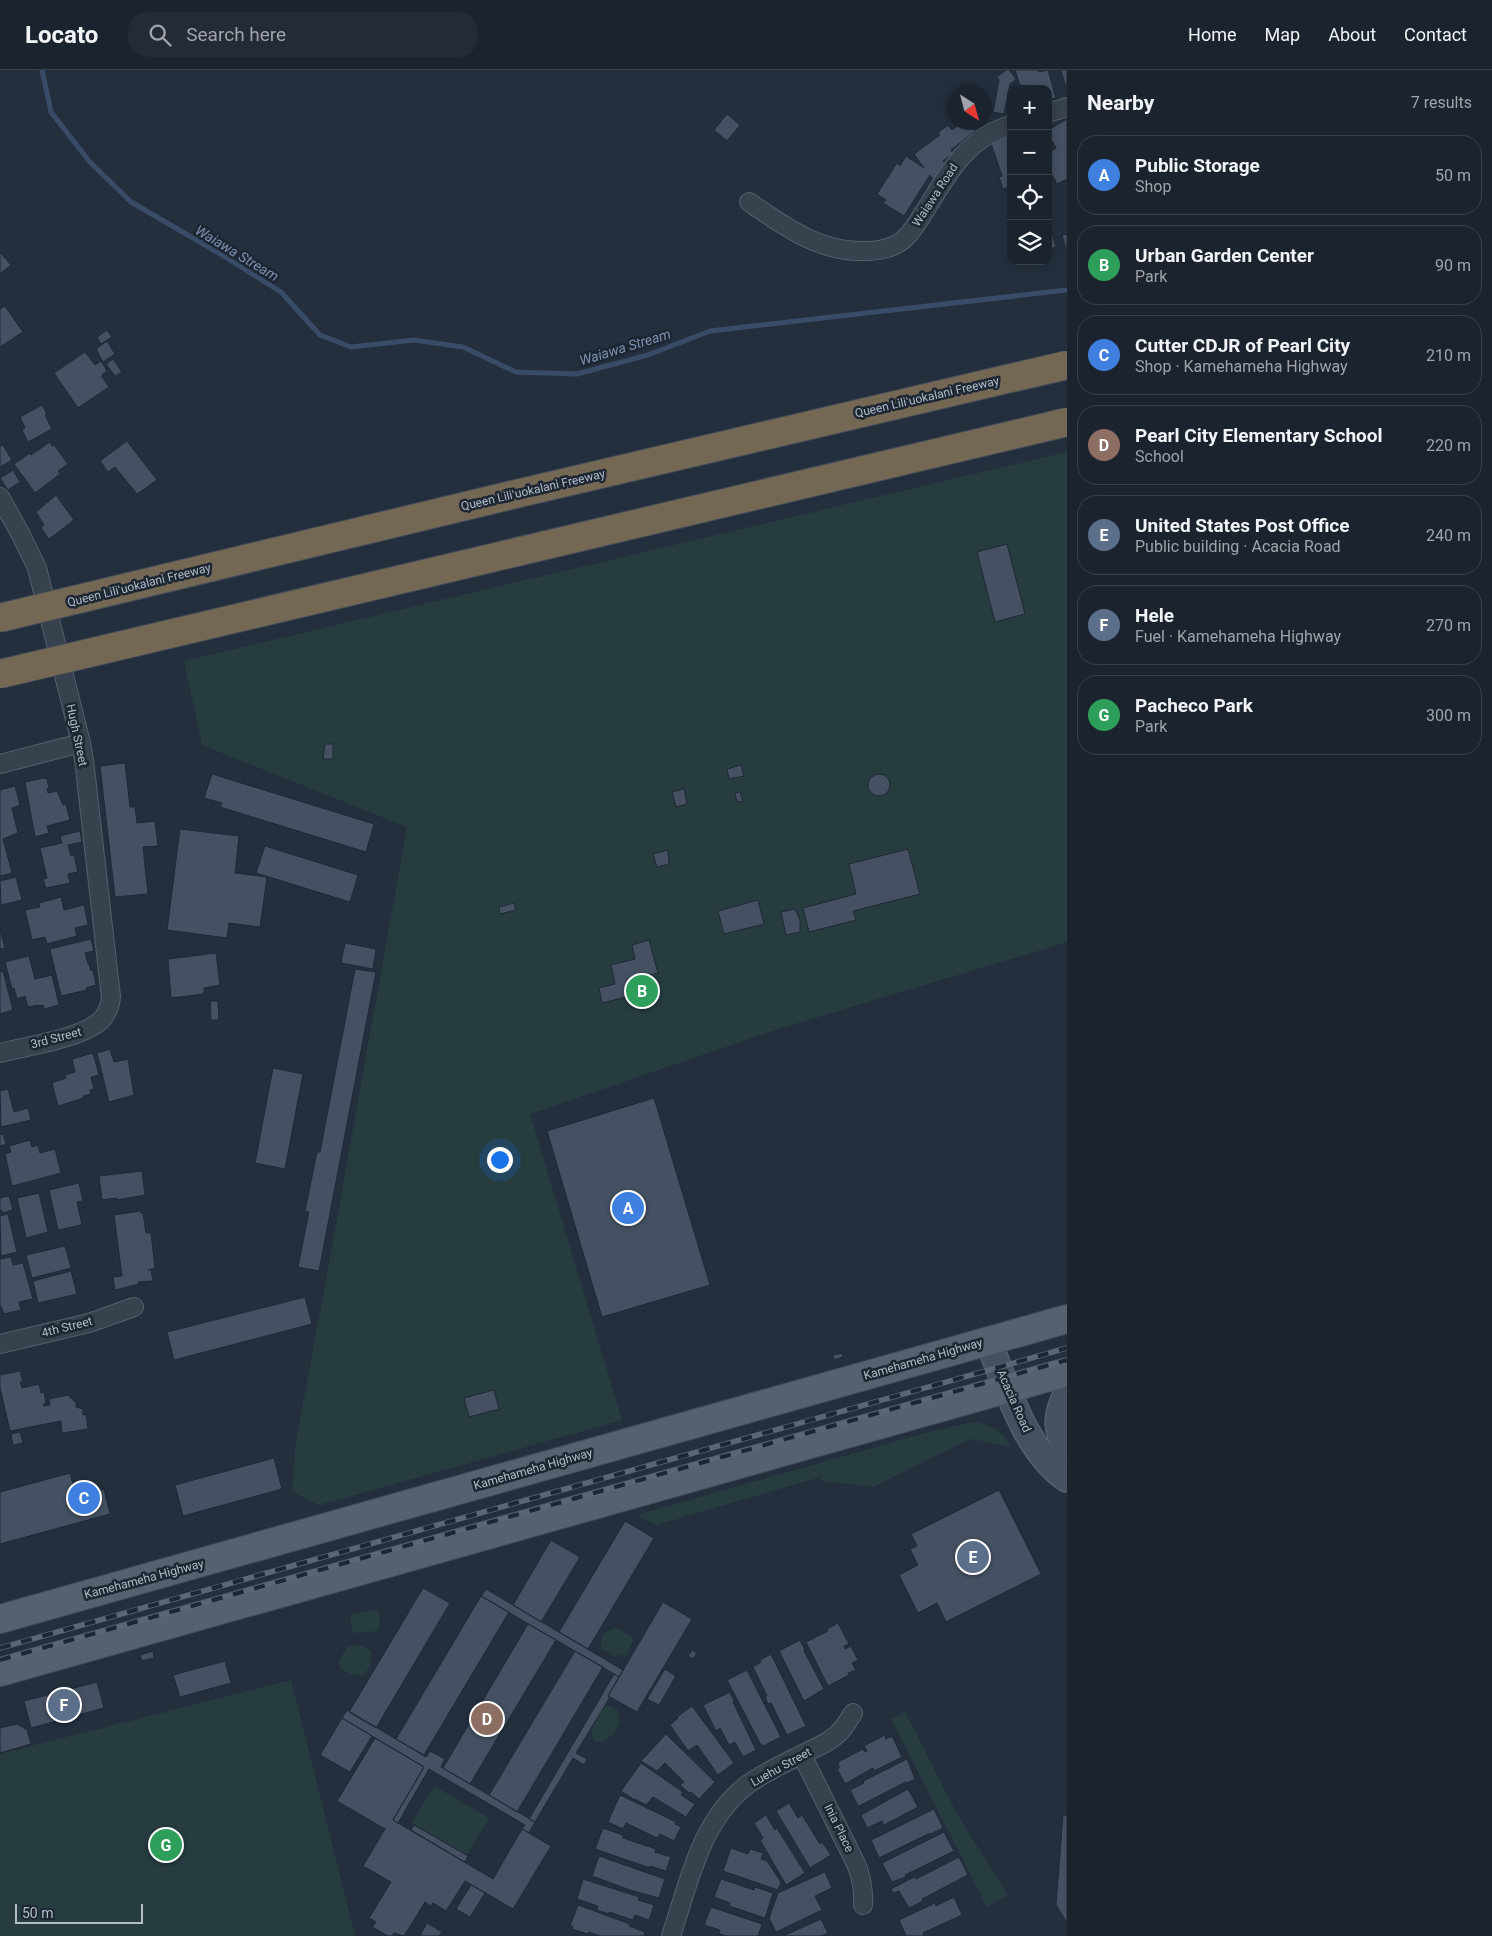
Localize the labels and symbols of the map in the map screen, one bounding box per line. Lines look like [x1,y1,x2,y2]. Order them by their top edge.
north arrow [947,85,992,130]
street label: Waiawa Road [909,161,961,229]
water label: Waiawa Stream [192,222,282,284]
water label: Waiawa Stream [578,326,673,368]
street label: Queen Liliʻuokalani Freeway [854,374,1001,420]
street label: Queen Liliʻuokalani Freeway [460,467,607,513]
street label: Queen Liliʻuokalani Freeway [66,560,213,610]
street label: Hugh Street [64,703,90,767]
pin: B [626,972,658,1010]
street label: 3rd Street [29,1024,83,1052]
your location [487,1147,513,1173]
pin: A [612,1189,644,1227]
street label: 4th Street [40,1314,94,1340]
street label: Kamehameha Highway [862,1335,984,1383]
street label: Acacia Road [994,1368,1034,1434]
street label: Kamehameha Highway [472,1445,594,1493]
pin: C [68,1479,100,1517]
pin: E [957,1538,989,1576]
street label: Kamehameha Highway [83,1556,206,1602]
pin: F [48,1686,80,1724]
pin: D [471,1700,503,1738]
street label: Luehu Street [748,1745,814,1789]
street label: Inia Place [821,1802,857,1854]
pin: G [150,1826,182,1864]
scale bar [15,1901,142,1924]

